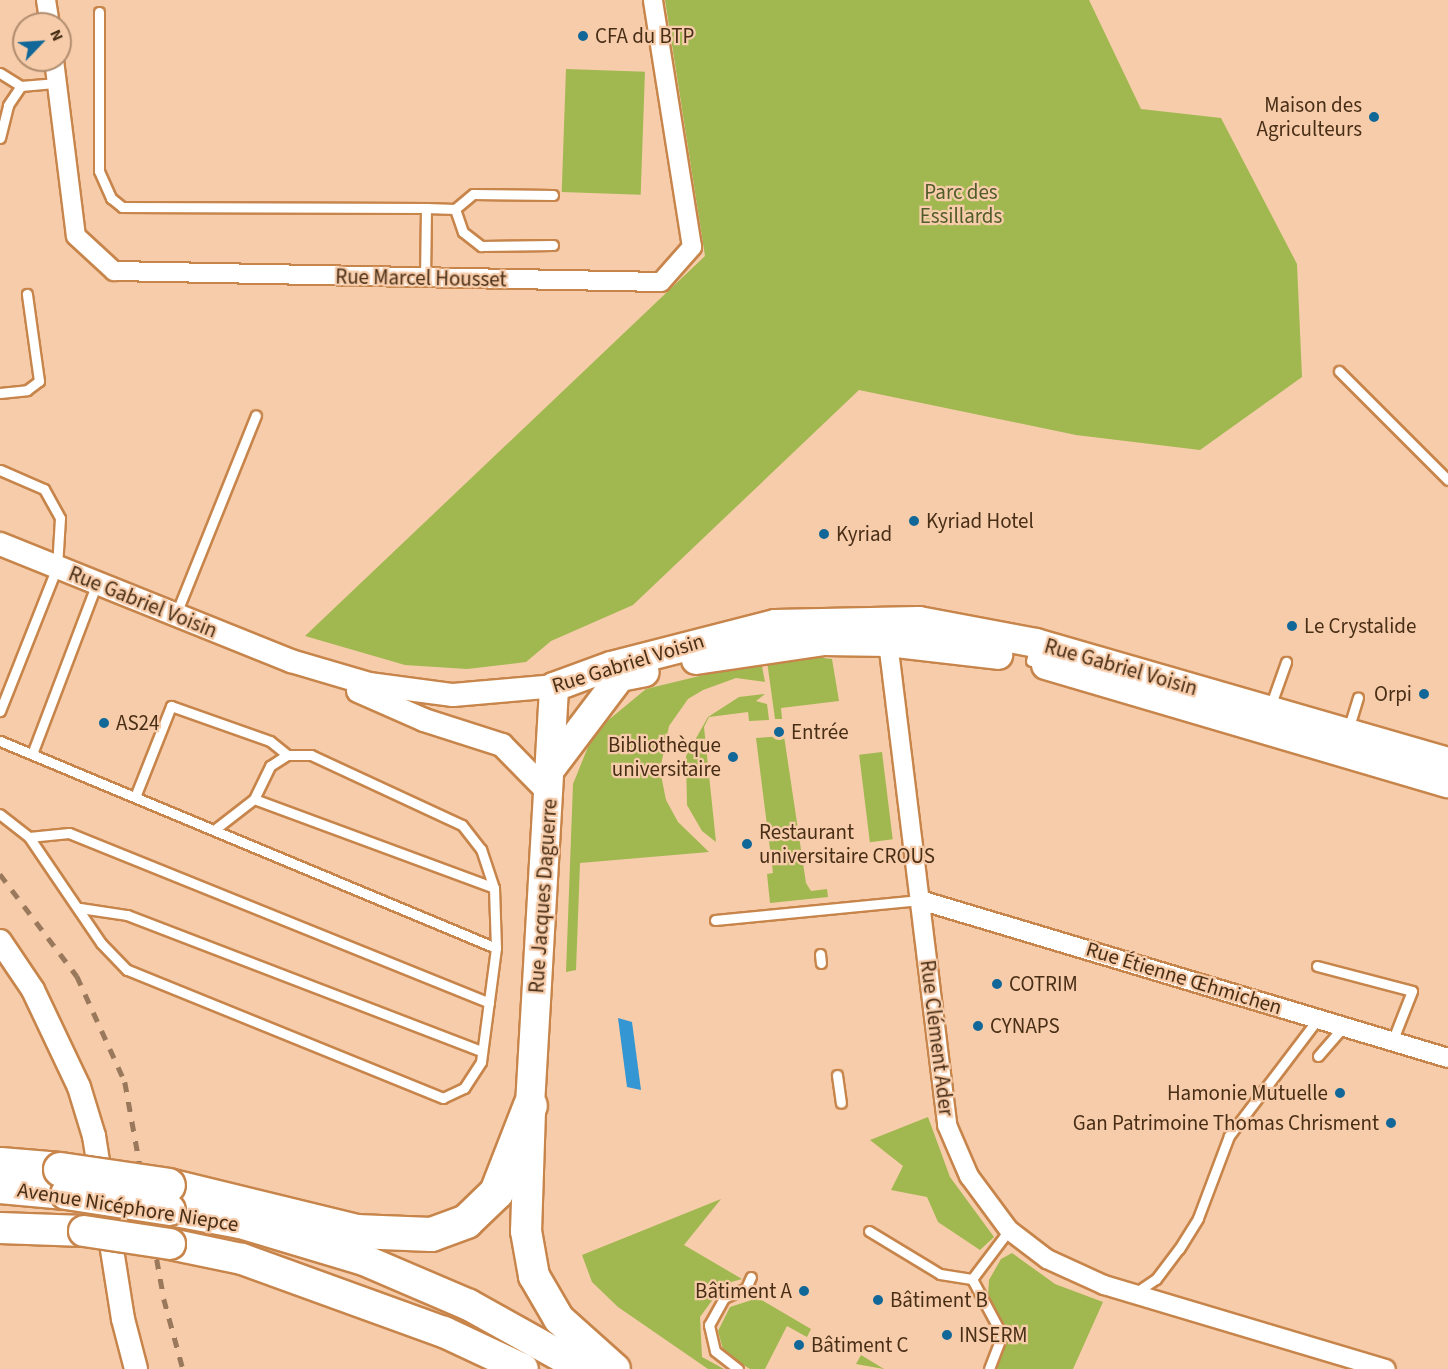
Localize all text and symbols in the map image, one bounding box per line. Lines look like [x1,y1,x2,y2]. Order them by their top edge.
north arrow [12,12,72,72]
place label: CFA du BTP [595,23,694,49]
text: N [44,26,69,45]
marker: CFA du BTP [576,29,590,43]
place label: Maison des Agriculteurs [1257,92,1362,142]
marker: Maison des Agriculteurs [1367,110,1381,124]
park label: Parc des Essillards [920,179,1002,229]
street label: Rue Marcel Housset [335,264,507,292]
place label: Kyriad Hotel [926,508,1034,534]
marker: Kyriad Hotel [907,514,921,528]
place label: Kyriad [836,521,892,547]
marker: Kyriad [817,527,831,541]
street label: Rue Gabriel Voisin [65,561,221,643]
place label: Le Crystalide [1304,613,1416,639]
marker: Le Crystalide [1285,619,1299,633]
street label: Rue Gabriel Voisin [549,628,707,698]
street label: Rue Gabriel Voisin [1042,633,1200,701]
place label: Orpi [1374,681,1412,707]
marker: Orpi [1417,687,1431,701]
place label: AS24 [116,710,159,736]
marker: AS24 [97,716,111,730]
place label: Entrée [791,719,849,745]
marker: Entrée [772,725,786,739]
place label: Bibliothèque universitaire [608,732,721,782]
marker: Bibliothèque universitaire [726,750,740,764]
street label: Rue Jacques Daguerre [524,798,562,994]
place label: Restaurant universitaire CROUS [759,819,935,869]
marker: Restaurant universitaire CROUS [740,837,754,851]
street label: Rue Étienne Œhmichen [1083,936,1285,1020]
street label: Rue Clément Ader [915,958,959,1118]
place label: COTRIM [1009,971,1078,997]
marker: COTRIM [990,977,1004,991]
place label: CYNAPS [990,1013,1060,1039]
marker: CYNAPS [971,1019,985,1033]
place label: Hamonie Mutuelle [1167,1080,1328,1106]
marker: Hamonie Mutuelle [1333,1086,1347,1100]
place label: Gan Patrimoine Thomas Chrisment [1073,1110,1379,1136]
marker: Gan Patrimoine Thomas Chrisment [1384,1116,1398,1130]
street label: Avenue Nicéphore Niepce [16,1177,240,1237]
place label: Bâtiment A [695,1278,792,1304]
marker: Bâtiment A [797,1284,811,1298]
place label: Bâtiment B [890,1287,988,1313]
marker: Bâtiment B [871,1293,885,1307]
place label: INSERM [959,1322,1028,1348]
marker: INSERM [940,1328,954,1342]
place label: Bâtiment C [811,1332,909,1358]
marker: Bâtiment C [792,1338,806,1352]

